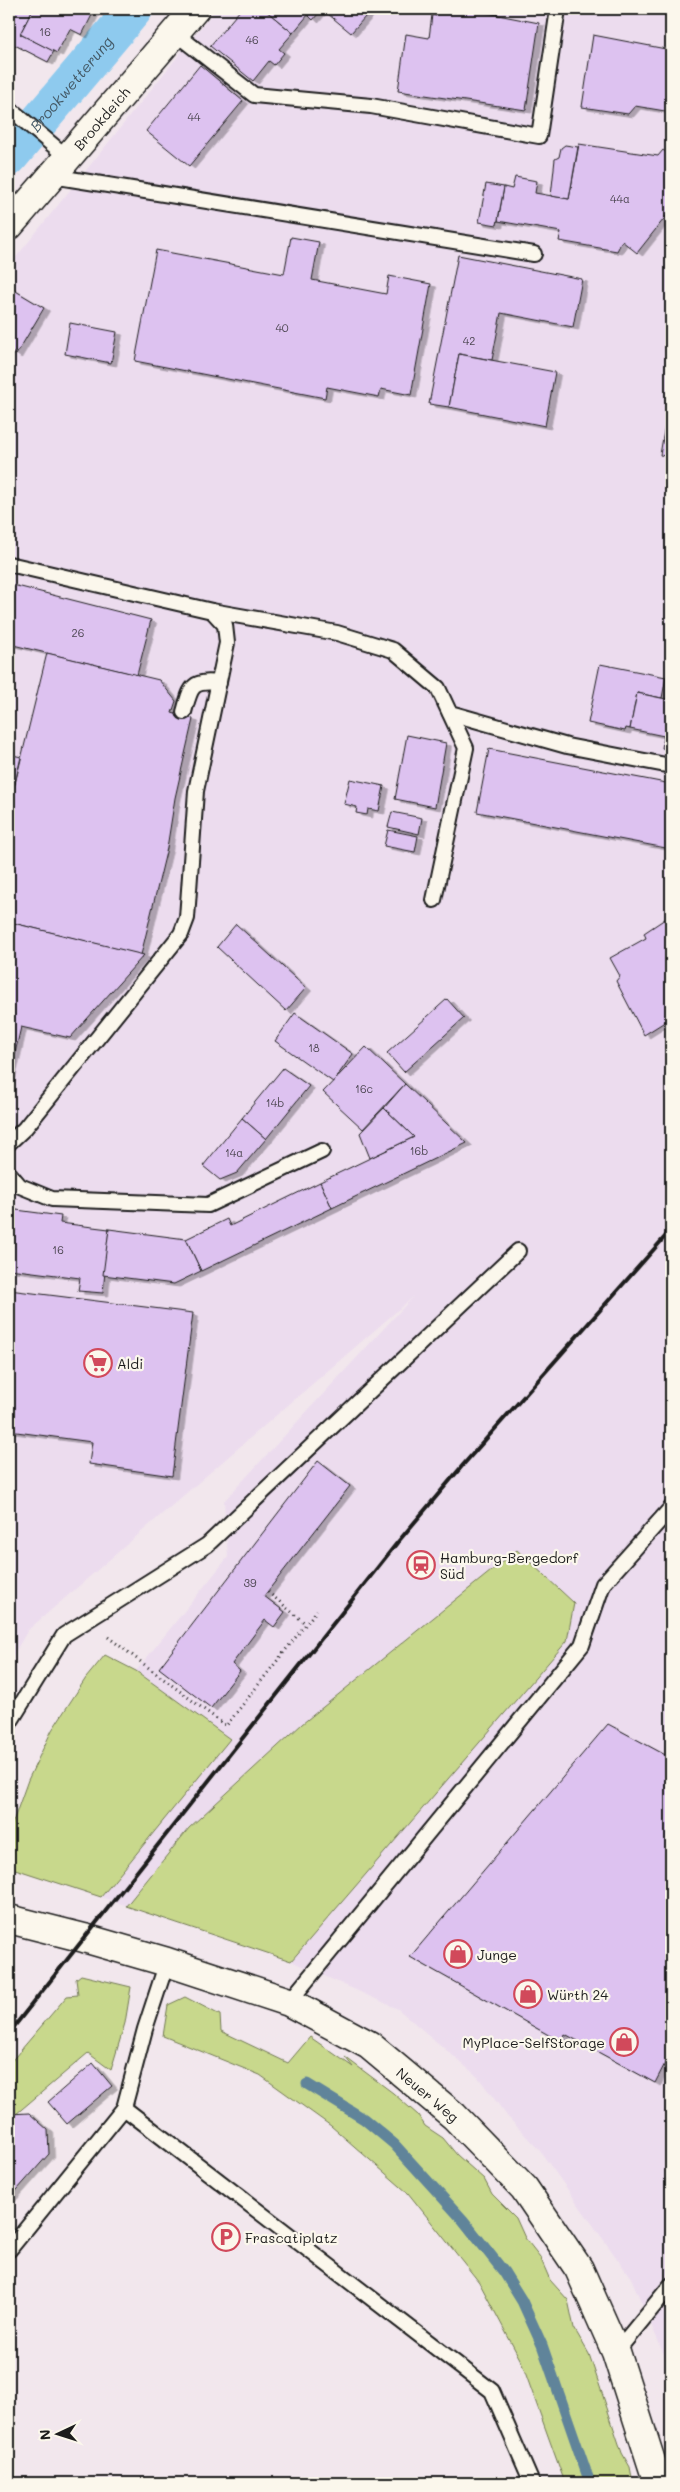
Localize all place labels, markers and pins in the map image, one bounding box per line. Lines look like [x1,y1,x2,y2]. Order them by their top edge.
supermarket icon: Aldi [83,1348,113,1378]
place label: Aldi [117,1354,143,1373]
place label: Hamburg-Bergedorf Süd [440,1548,579,1583]
station icon: Hamburg-Bergedorf Süd [406,1550,436,1580]
shop icon: Junge [443,1939,473,1969]
place label: Junge [477,1945,517,1964]
shop icon: Würth 24 [513,1979,543,2009]
place label: Würth 24 [547,1985,609,2004]
shop icon: MyPlace-SelfStorage [609,2027,639,2057]
place label: MyPlace-SelfStorage [463,2033,605,2052]
parking icon: Frascatiplatz [211,2222,241,2252]
place label: Frascatiplatz [245,2228,338,2247]

